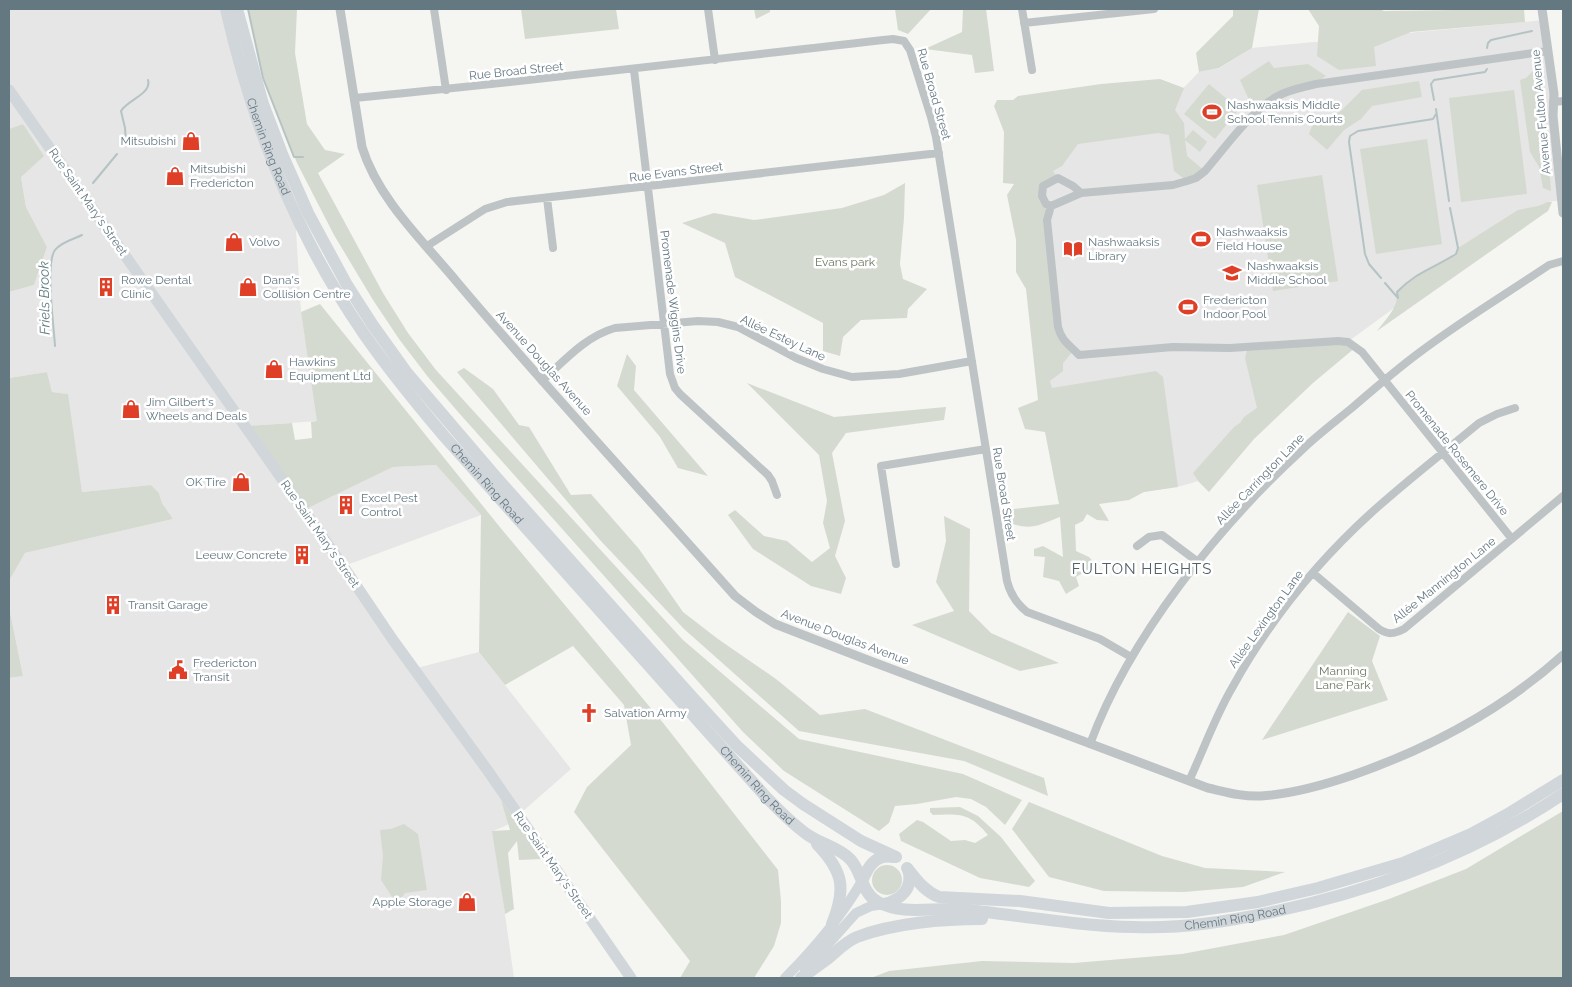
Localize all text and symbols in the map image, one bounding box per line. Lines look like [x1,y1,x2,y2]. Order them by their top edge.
street label: Rue Broad Street [914,47,954,141]
street label: Avenue Fulton Avenue [1529,49,1553,175]
street label: Rue Broad Street [468,59,564,83]
street label: Chemin Ring Road [244,96,293,197]
place label: Nashwaaksis Middle School Tennis Courts [1227,98,1343,126]
sports icon: Nashwaaksis Middle School Tennis Courts [1201,101,1223,123]
shop icon: Mitsubishi [180,130,202,152]
place label: Mitsubishi [120,134,176,148]
street label: Rue Saint Mary's Street [46,146,130,258]
street label: Rue Evans Street [629,159,723,185]
place label: Mitsubishi Fredericton [190,162,254,190]
shop icon: Mitsubishi Fredericton [164,165,186,187]
place label: Nashwaaksis Field House [1216,225,1288,253]
sports icon: Nashwaaksis Field House [1190,228,1212,250]
street label: Promenade Wiggins Drive [657,229,689,375]
shop icon: Volvo [223,231,245,253]
place label: Volvo [249,235,280,249]
place label: Nashwaaksis Library [1088,235,1160,263]
library icon: Nashwaaksis Library [1062,238,1084,260]
park label: Evans park [815,255,876,269]
place label: Nashwaaksis Middle School [1247,259,1328,287]
water label: Friels Brook [35,261,53,335]
school or university icon: Nashwaaksis Middle School [1221,262,1243,284]
place label: Rowe Dental Clinic [121,273,192,301]
place label: Dana's Collision Centre [263,273,350,301]
building icon: Rowe Dental Clinic [95,276,117,298]
shop icon: Dana's Collision Centre [237,276,259,298]
place label: Fredericton Indoor Pool [1203,293,1267,321]
sports icon: Fredericton Indoor Pool [1177,296,1199,318]
street label: Avenue Douglas Avenue [493,308,595,418]
street label: Allée Estey Lane [738,312,828,364]
place label: Hawkins Equipment Ltd [289,355,371,383]
shop icon: Hawkins Equipment Ltd [263,358,285,380]
street label: Promenade Rosemere Drive [1402,388,1512,518]
place label: Jim Gilbert's Wheels and Deals [146,395,247,423]
shop icon: Jim Gilbert's Wheels and Deals [120,398,142,420]
street label: Allée Carrington Lane [1213,431,1307,527]
street label: Chemin Ring Road [447,441,526,527]
street label: Rue Broad Street [990,446,1018,542]
shop icon: OK Tire [230,471,252,493]
place label: OK Tire [186,475,226,489]
street label: Rue Saint Mary's Street [278,478,362,590]
place label: Excel Pest Control [361,491,418,519]
building icon: Excel Pest Control [335,494,357,516]
street label: Allée Mannington Lane [1390,534,1498,626]
building icon: Leeuw Concrete [291,544,313,566]
place label: Leeuw Concrete [196,548,287,562]
district label: FULTON HEIGHTS [1072,560,1212,578]
street label: Allée Lexington Lane [1226,567,1306,671]
building icon: Transit Garage [102,594,124,616]
place label: Transit Garage [128,598,208,612]
street label: Avenue Douglas Avenue [779,606,911,668]
place label: Fredericton Transit [193,656,257,684]
public building icon: Fredericton Transit [167,659,189,681]
park label: Manning Lane Park [1315,664,1371,692]
church icon: Salvation Army [578,702,600,724]
place label: Salvation Army [604,706,687,720]
street label: Chemin Ring Road [717,743,797,828]
street label: Rue Saint Mary's Street [511,809,595,921]
shop icon: Apple Storage [456,891,478,913]
place label: Apple Storage [372,895,452,909]
street label: Chemin Ring Road [1184,902,1287,933]

